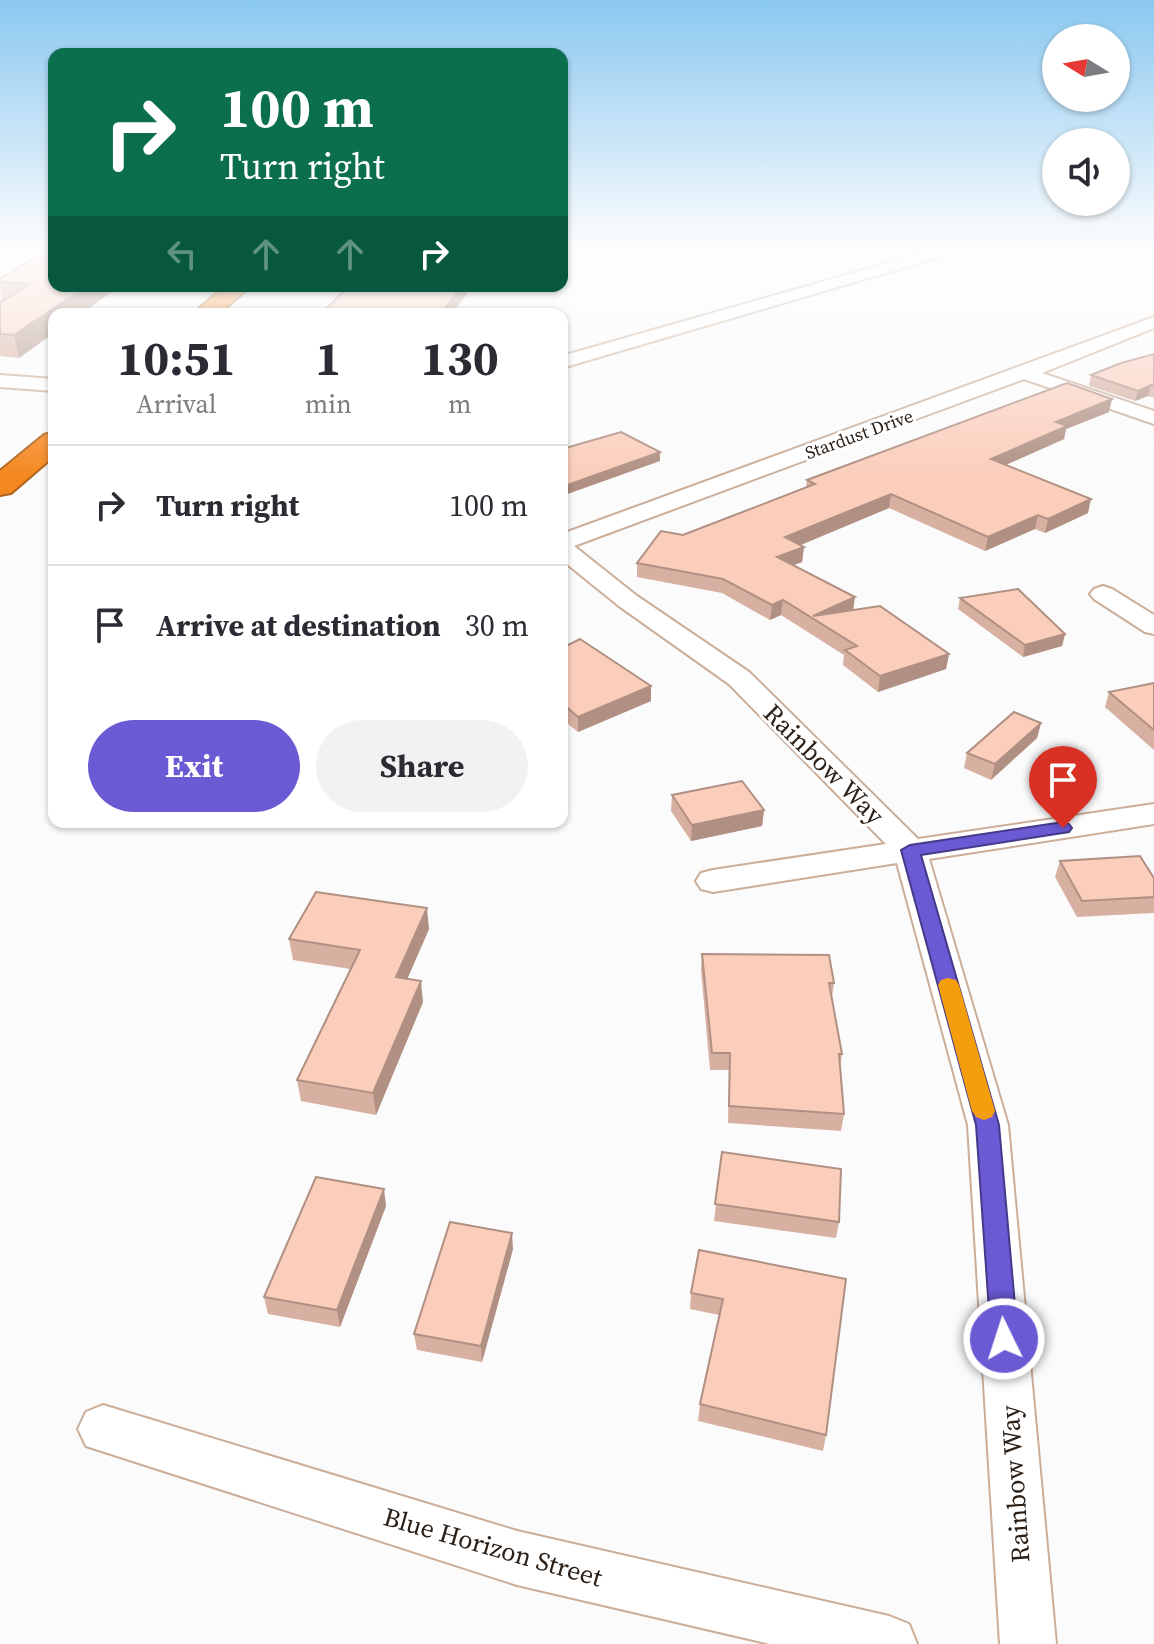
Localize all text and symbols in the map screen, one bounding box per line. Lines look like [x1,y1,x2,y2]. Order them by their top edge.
north arrow [1042,24,1130,112]
map controls [1042,24,1130,216]
text: 100 m [220,69,374,146]
icon: right [88,80,192,184]
button: sound [1042,128,1130,216]
text: Turn right [220,142,385,191]
icon: left [160,232,204,276]
icon: ahead [244,232,288,276]
icon: ahead [328,232,372,276]
icon: right [412,232,456,276]
text: 10:51 [117,325,236,391]
text: 1 [315,325,341,391]
text: 130 [421,325,499,391]
text: Arrival [136,386,217,422]
text: min [305,386,352,422]
text: m [448,386,472,422]
street label: Stardust Drive [802,403,916,465]
icon: right [88,483,132,527]
text: Turn right [156,485,299,526]
text: 100 m [449,485,528,526]
icon: arrive [88,603,132,647]
text: Arrive at destination [156,605,441,646]
text: 30 m [465,605,529,646]
street label: Rainbow Way [756,696,893,833]
button: Exit [88,720,300,812]
button: Share [316,720,528,812]
pin [1029,746,1097,828]
icon: arrive [1041,758,1085,802]
position arrow [962,1297,1046,1381]
street label: Rainbow Way [992,1403,1038,1564]
street label: Blue Horizon Street [379,1499,607,1596]

